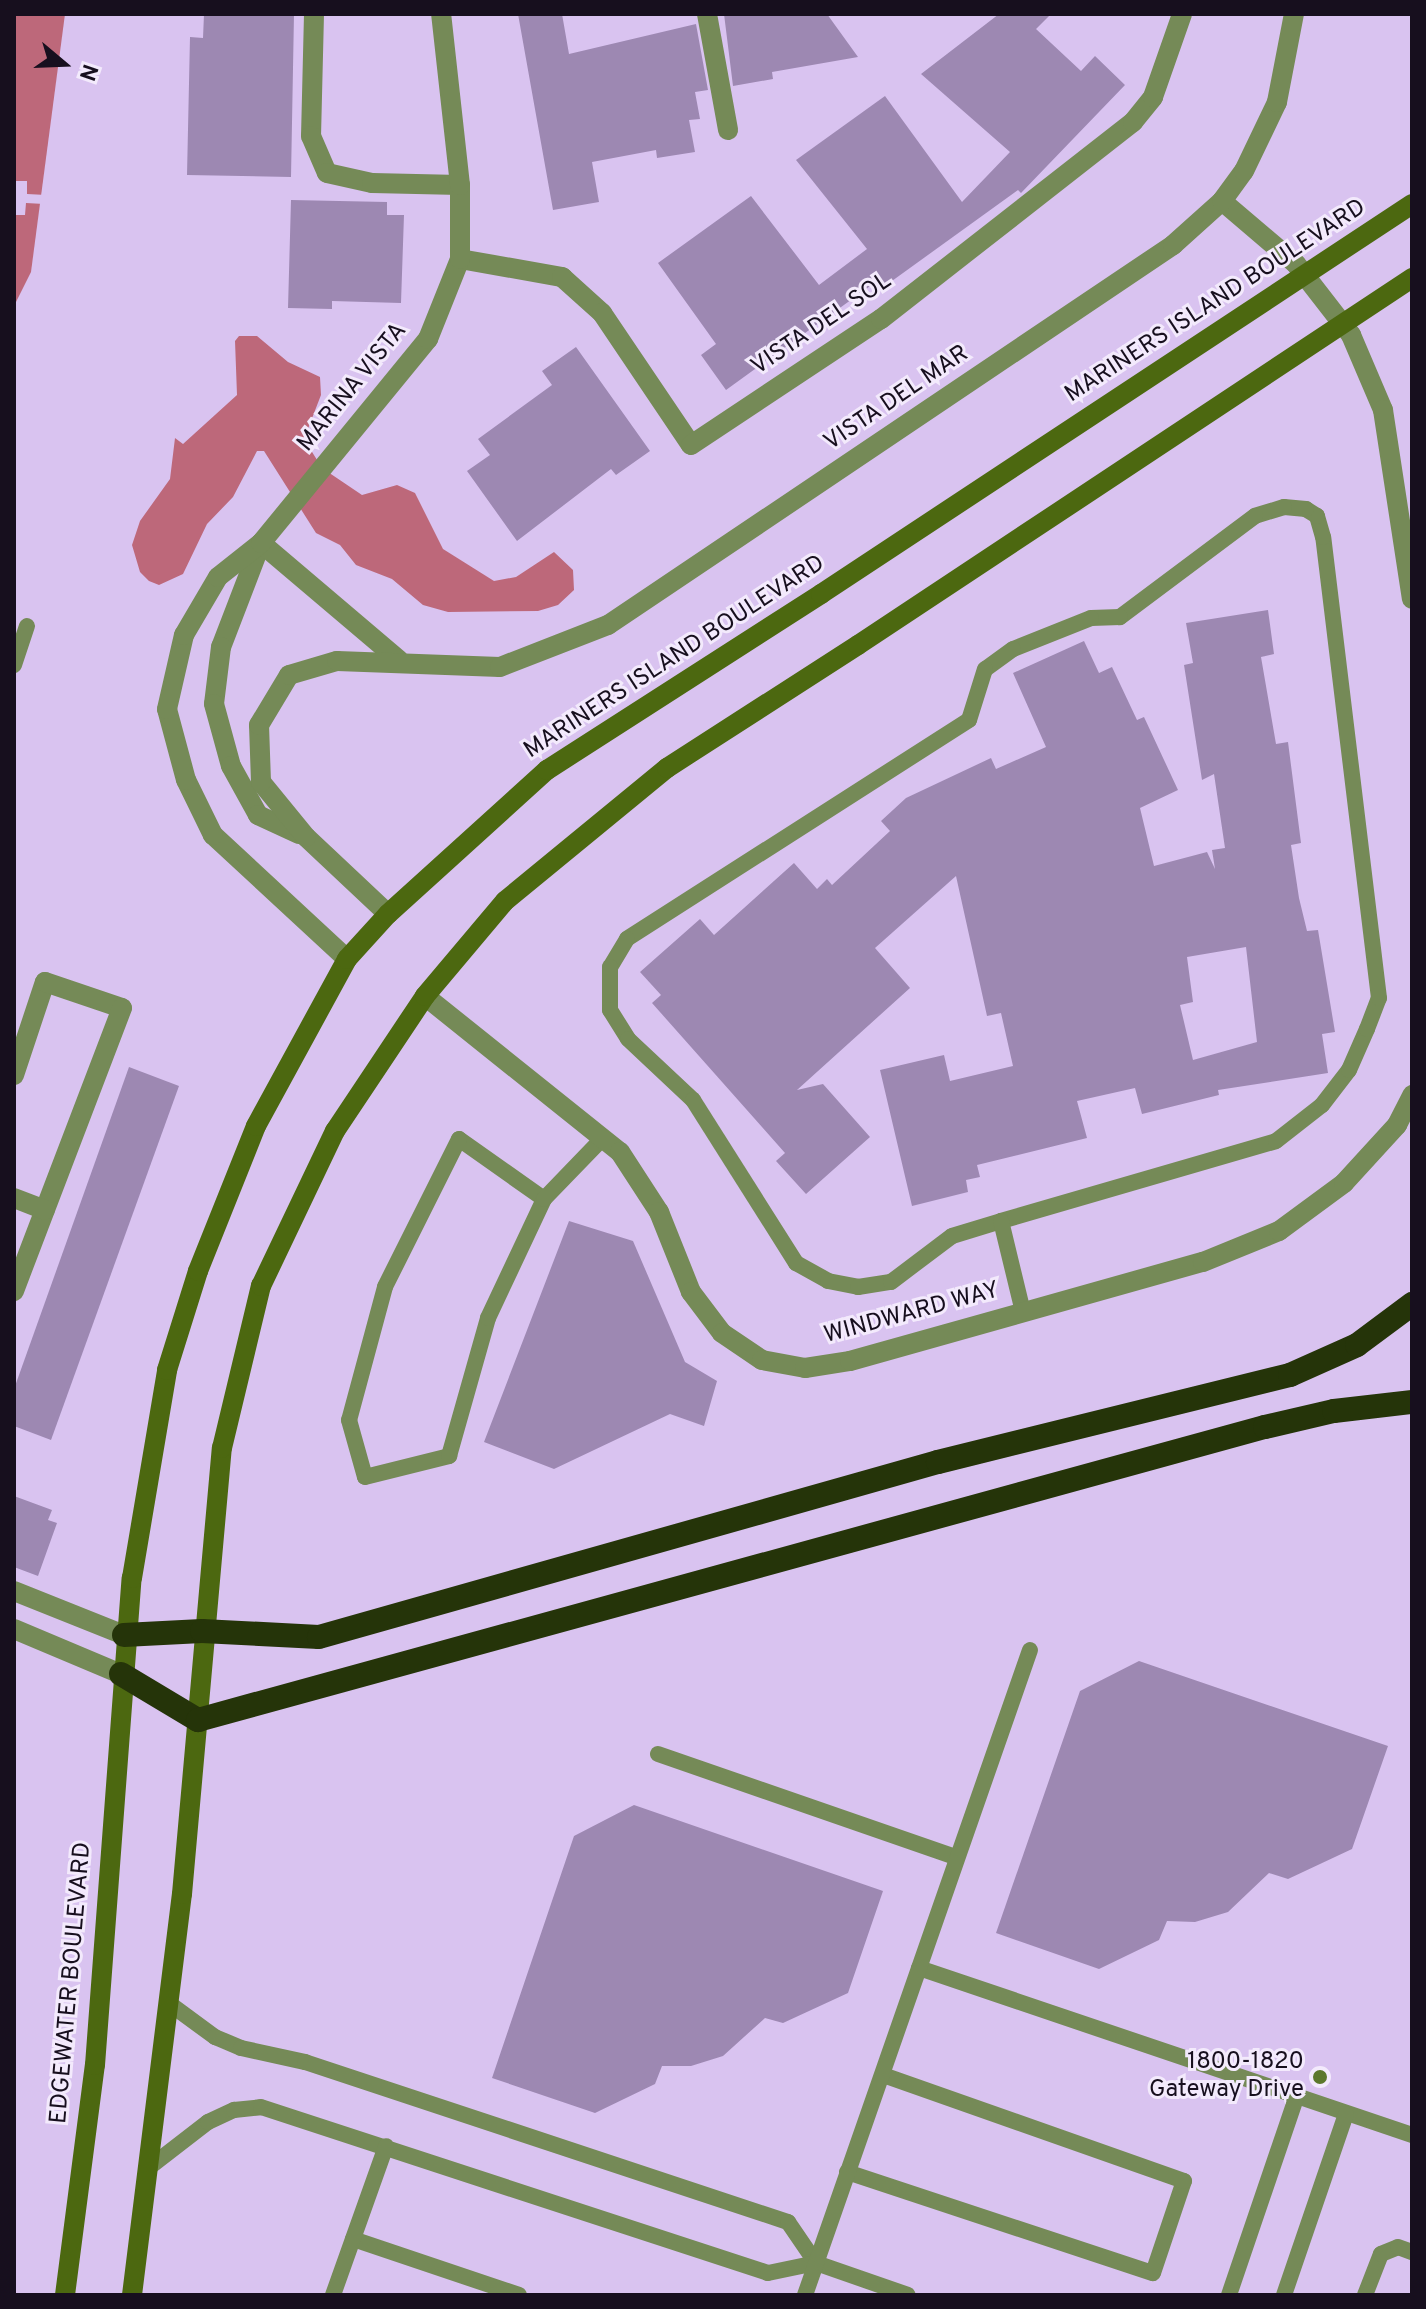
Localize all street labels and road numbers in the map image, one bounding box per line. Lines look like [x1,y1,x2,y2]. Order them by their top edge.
street label: MARINERS ISLAND BOULEVARD [1060,194,1372,410]
street label: VISTA DEL SOL [746,267,898,383]
street label: MARINA VISTA [292,317,414,459]
street label: VISTA DEL MAR [819,340,975,458]
street label: MARINERS ISLAND BOULEVARD [519,550,831,766]
street label: WINDWARD WAY [821,1277,1003,1351]
street label: EDGEWATER BOULEVARD [45,1841,99,2125]

